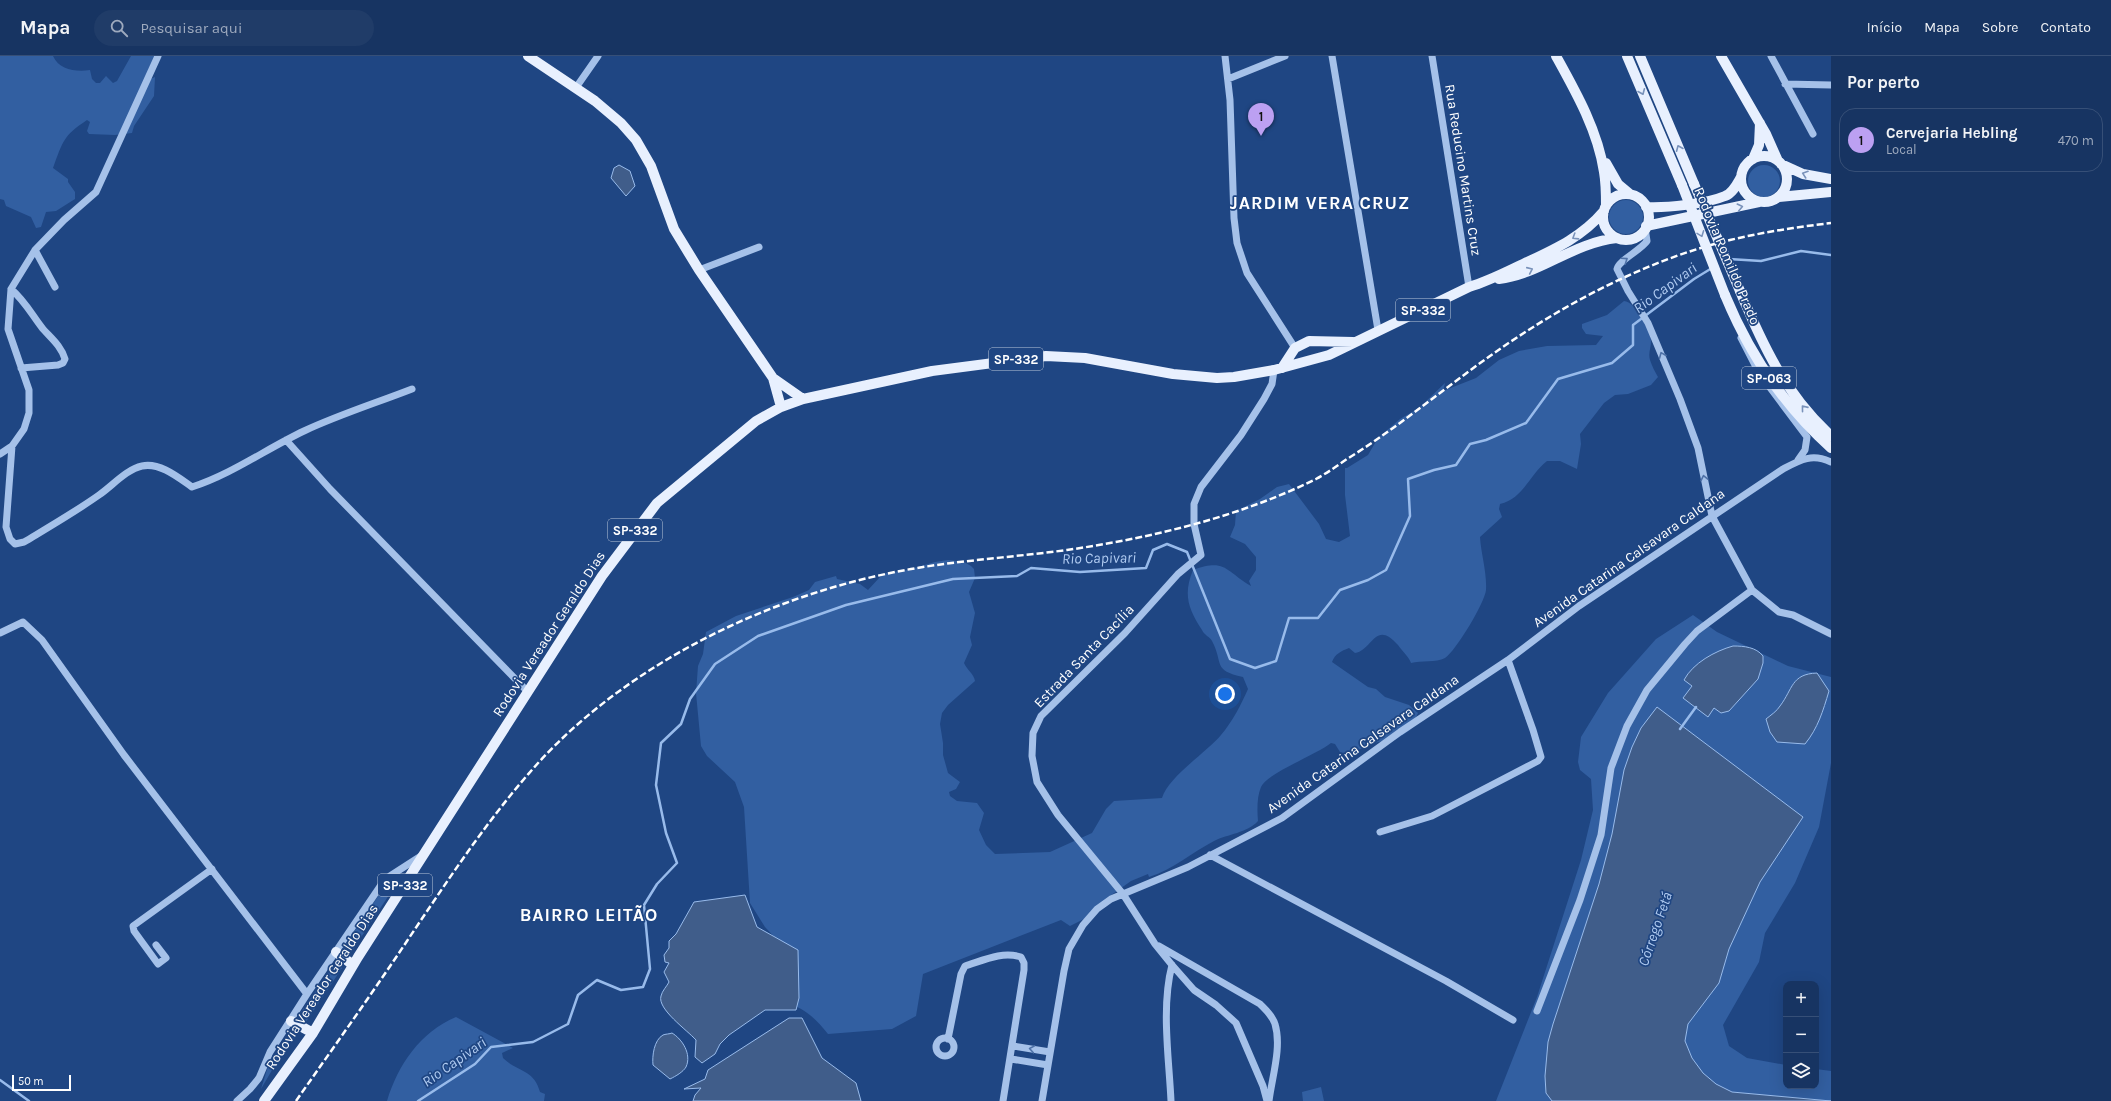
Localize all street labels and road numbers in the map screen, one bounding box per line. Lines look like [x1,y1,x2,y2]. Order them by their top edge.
street label: Rua Reducino Martins Cruz [1441,83,1485,257]
street label: Rodovia Romildo Prado [1690,185,1764,327]
road number: SP-332 [1396,299,1450,321]
road number: SP-332 [989,348,1043,370]
road number: SP-063 [1742,367,1796,389]
street label: Avenida Catarina Calsavara Caldana [1530,485,1728,631]
road number: SP-332 [608,519,662,541]
street label: Rodovia Vereador Geraldo Dias [489,548,609,720]
street label: Estrada Santa Cacília [1030,601,1138,711]
street label: Avenida Catarina Calsavara Caldana [1264,671,1462,817]
road number: SP-332 [378,874,432,896]
street label: Rodovia Vereador Geraldo Dias [262,901,382,1073]

